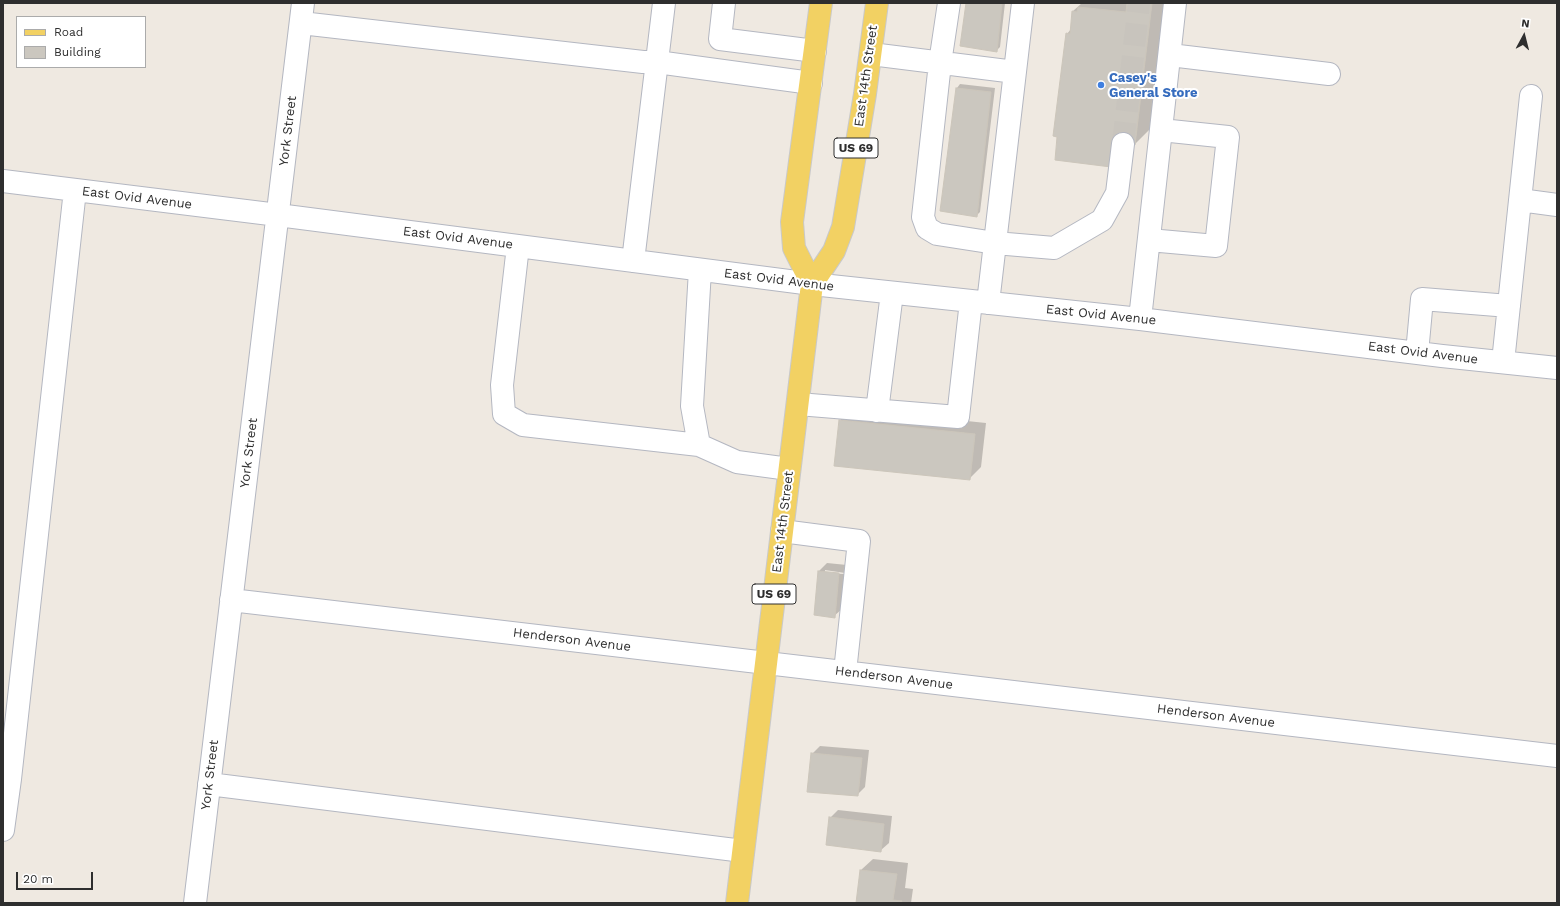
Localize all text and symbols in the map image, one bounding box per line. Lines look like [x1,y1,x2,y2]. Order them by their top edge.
legend [16,16,146,68]
north arrow [1504,16,1544,56]
text: N [1521,17,1530,31]
street label: East 14th Street [851,24,881,128]
text: Road [54,25,83,39]
text: Building [54,45,101,59]
place label: Casey's General Store [1109,70,1197,101]
marker: Casey's General Store [1096,80,1106,90]
street label: York Street [276,95,300,167]
road number: US 69 [834,138,878,158]
street label: East Ovid Avenue [81,184,193,212]
street label: East Ovid Avenue [402,224,514,252]
street label: East Ovid Avenue [723,266,835,294]
street label: East Ovid Avenue [1045,301,1157,329]
street label: East Ovid Avenue [1367,339,1479,367]
street label: York Street [237,417,261,489]
street label: East 14th Street [769,470,797,574]
road number: US 69 [752,584,796,604]
street label: Henderson Avenue [512,625,632,655]
street label: Henderson Avenue [834,663,954,693]
street label: Henderson Avenue [1156,701,1276,731]
street label: York Street [198,739,222,811]
scale bar [18,864,95,890]
text: 20 m [23,872,53,886]

